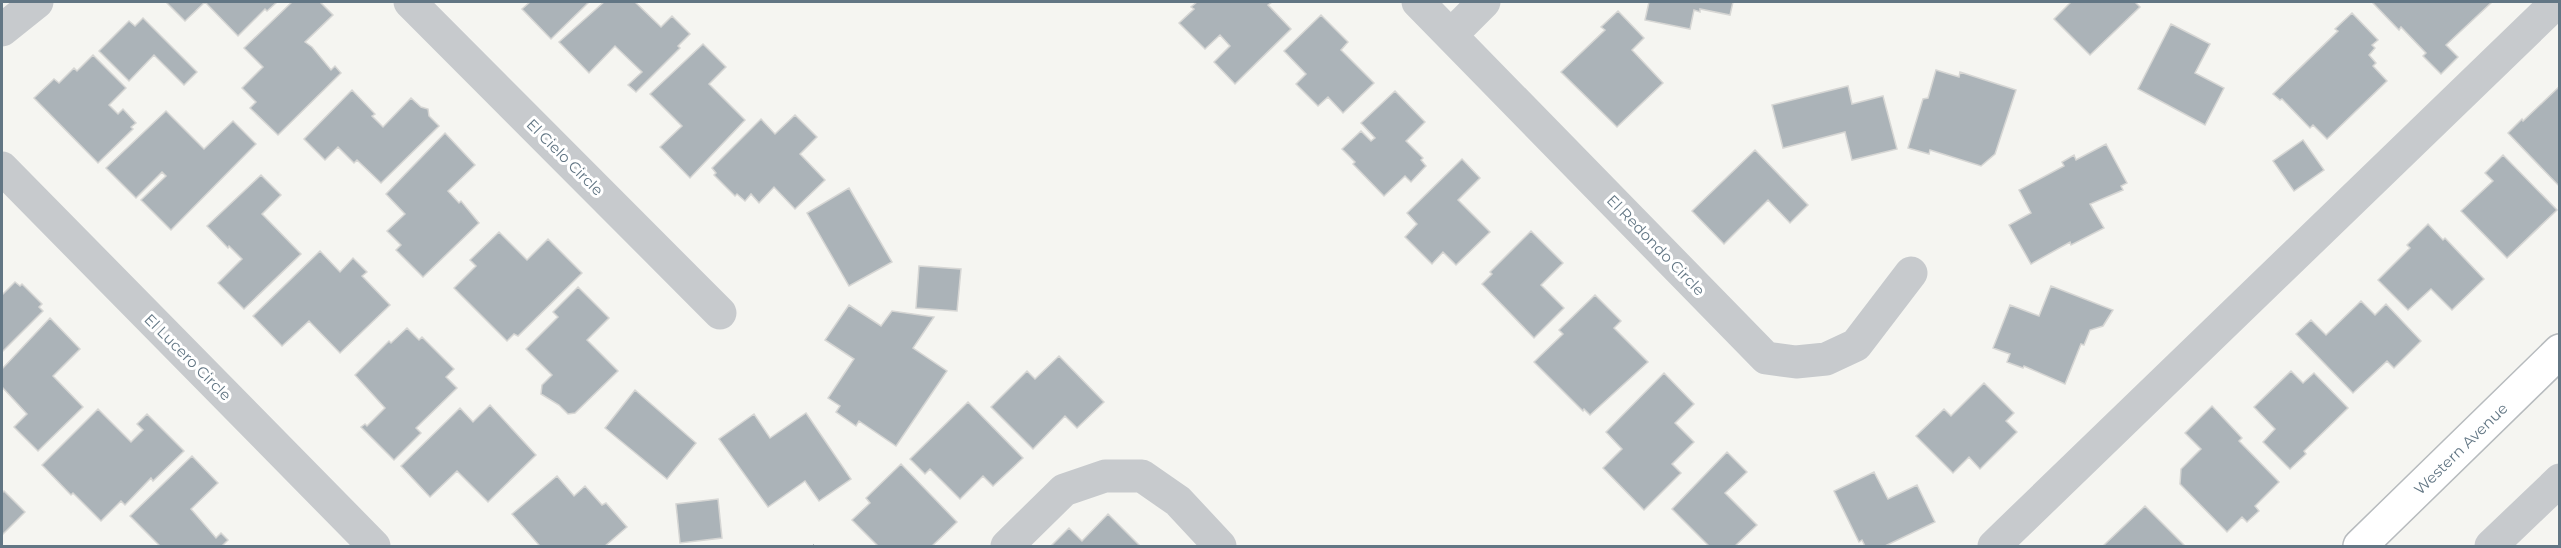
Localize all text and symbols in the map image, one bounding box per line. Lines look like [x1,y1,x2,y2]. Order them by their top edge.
street label: El Cielo Circle [523,115,607,199]
street label: El Redondo Circle [1603,191,1709,299]
street label: El Lucero Circle [141,310,235,404]
street label: Western Avenue [2409,398,2511,498]

